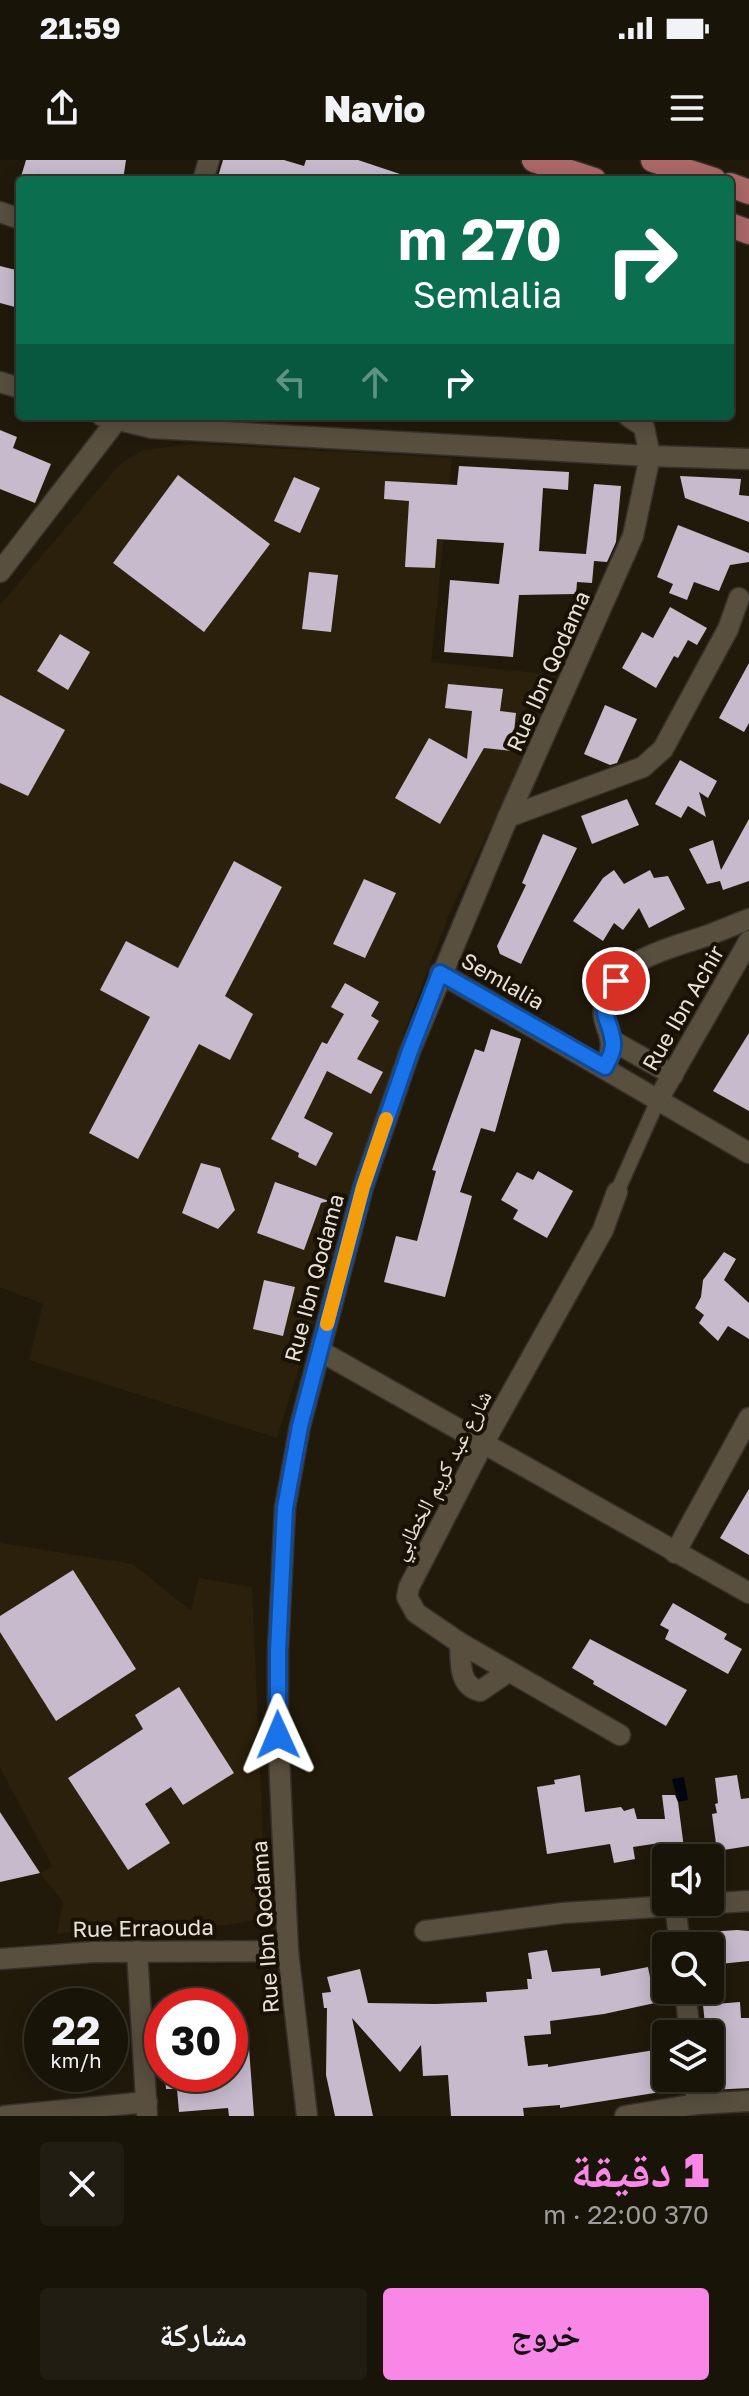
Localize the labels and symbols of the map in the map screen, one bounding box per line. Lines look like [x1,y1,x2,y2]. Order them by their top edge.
street label: Rue Ibn Qodama [500,586,595,755]
street label: Rue Ibn Achir [636,940,729,1075]
street label: Semlalia [457,946,549,1015]
pin [582,947,650,1015]
street label: Rue Ibn Qodama [278,1191,349,1365]
street label: شارع عبد كريم الخطابي [384,1385,501,1567]
position arrow [236,1693,320,1777]
street label: Rue Ibn Qodama [245,1840,284,2014]
street label: Rue Erraouda [72,1913,214,1942]
speed limit sign: 30 [144,1988,248,2092]

